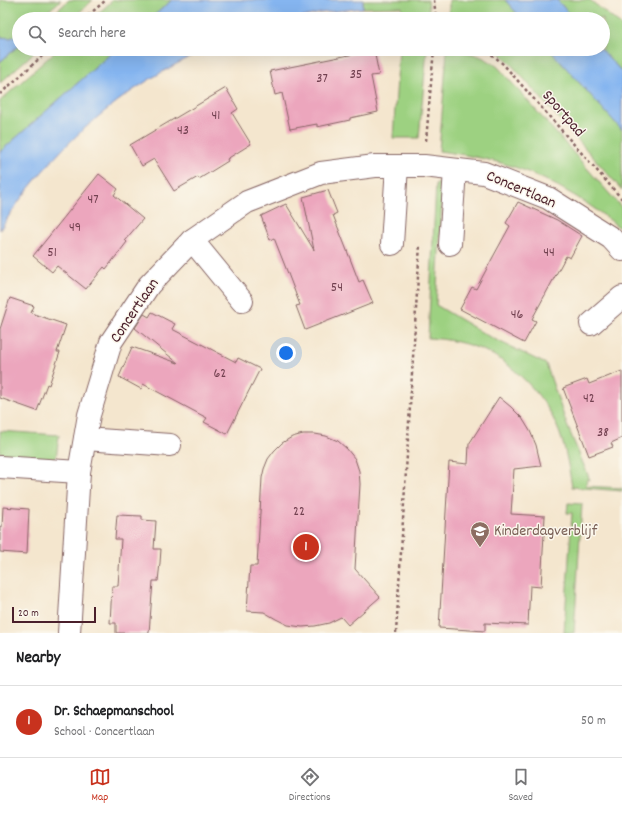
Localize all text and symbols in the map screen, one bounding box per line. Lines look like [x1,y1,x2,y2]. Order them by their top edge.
search box [12,12,610,56]
icon: search [26,23,48,45]
text: Search here [58,23,126,45]
house number: 35 [350,65,362,85]
house number: 37 [316,69,328,89]
street label: Sportpad [536,85,590,143]
house number: 41 [212,106,220,126]
house number: 43 [177,121,189,141]
street label: Concertlaan [482,165,560,215]
house number: 47 [87,190,99,210]
house number: 49 [69,218,81,238]
house number: 51 [47,243,57,263]
house number: 44 [543,243,555,263]
street label: Concertlaan [105,274,165,348]
house number: 54 [331,278,343,298]
house number: 46 [511,305,523,325]
your location [276,343,296,363]
house number: 62 [214,364,226,384]
house number: 42 [583,389,595,409]
house number: 38 [597,423,609,443]
house number: 22 [293,502,305,522]
school or university icon: Kinderdagverblijf [469,520,491,548]
place label: Kinderdagverblijf [494,520,598,543]
pin: 1 [293,532,319,562]
scale bar [12,605,96,624]
text: 20 m [18,606,39,622]
text: Nearby [16,647,60,671]
text: Dr. Schaepmanschool [54,701,174,723]
text: 1 [28,712,30,731]
text: 50 m [581,712,606,731]
text: School · Concertlaan [54,723,155,742]
tab: Map [89,766,111,806]
tab: Directions [289,766,331,806]
tab: Saved [508,766,533,806]

